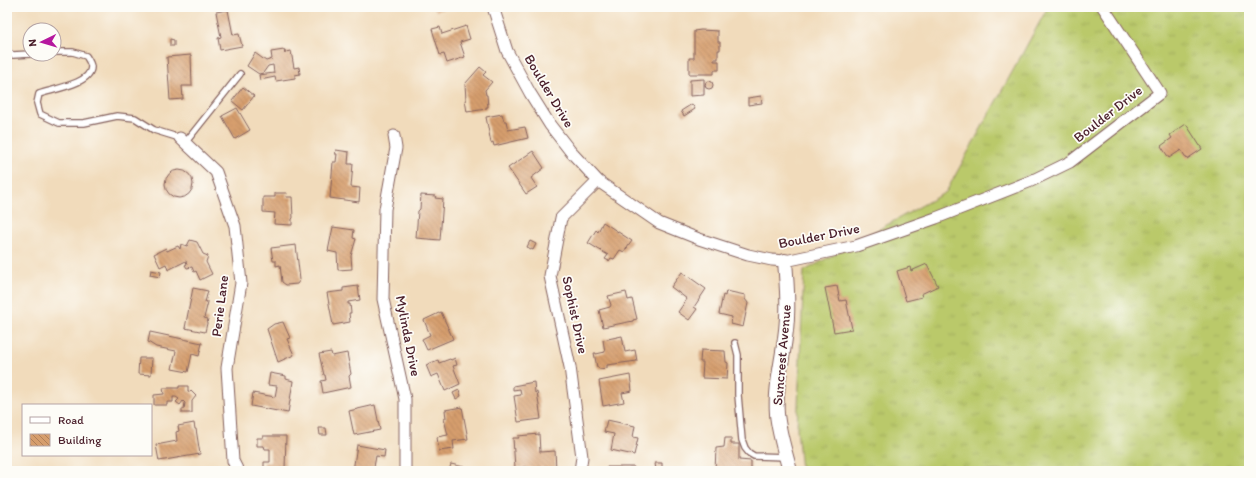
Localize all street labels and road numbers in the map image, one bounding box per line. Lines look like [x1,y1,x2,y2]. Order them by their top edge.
street label: Boulder Drive [521,51,578,131]
street label: Boulder Drive [1070,82,1146,146]
street label: Boulder Drive [777,220,861,252]
street label: Perie Lane [208,274,232,338]
street label: Sophist Drive [558,275,592,356]
street label: Mylinda Drive [392,294,424,378]
street label: Suncrest Avenue [769,304,795,406]

